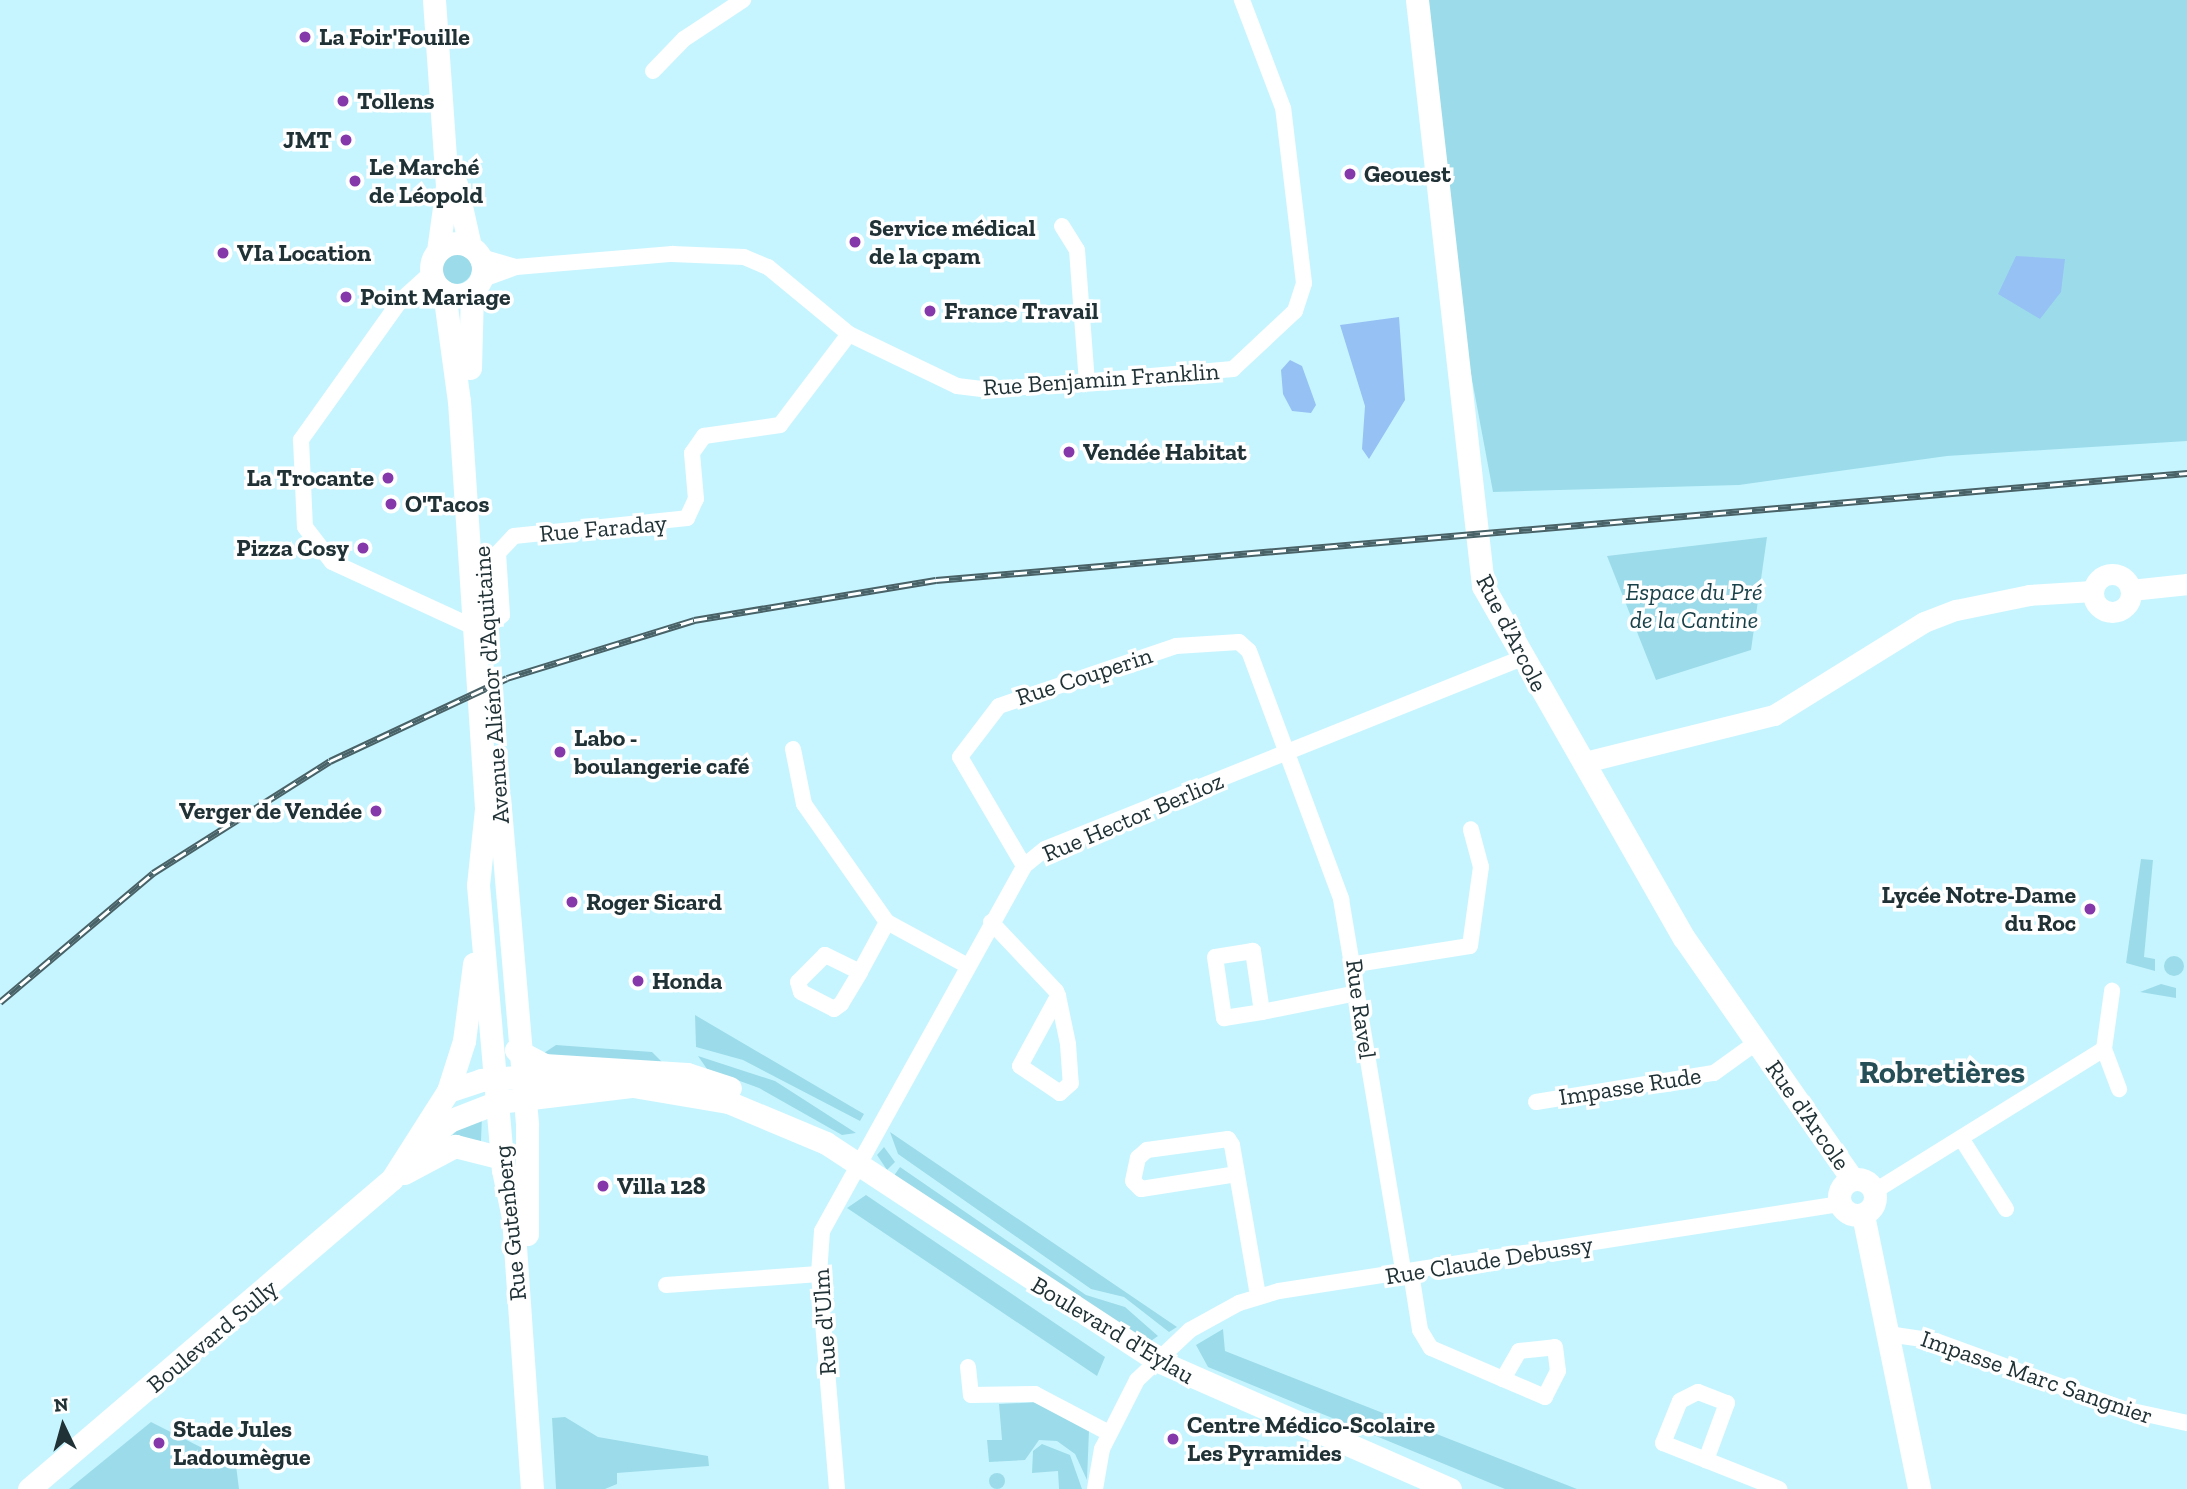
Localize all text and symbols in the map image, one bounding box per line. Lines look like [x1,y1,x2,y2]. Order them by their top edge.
place label: La Foir'Fouille [319,23,470,51]
marker: La Foir'Fouille [297,29,313,45]
place label: Tollens [357,87,435,115]
marker: Tollens [335,93,351,109]
place label: JMT [283,126,332,154]
marker: JMT [338,132,354,148]
place label: Le Marché de Léopold [369,153,483,209]
place label: Geouest [1364,160,1451,188]
marker: Geouest [1342,166,1358,182]
marker: Le Marché de Léopold [347,173,363,189]
place label: Service médical de la cpam [869,214,1036,270]
marker: Service médical de la cpam [847,234,863,250]
place label: VIa Location [237,239,371,267]
marker: VIa Location [215,245,231,261]
place label: Point Mariage [360,283,511,311]
marker: Point Mariage [338,289,354,305]
place label: France Travail [944,297,1099,325]
marker: France Travail [922,303,938,319]
street label: Rue Benjamin Franklin [982,356,1220,402]
place label: Vendée Habitat [1083,438,1247,466]
marker: Vendée Habitat [1061,444,1077,460]
place label: La Trocante [246,464,374,492]
marker: La Trocante [380,470,396,486]
place label: O'Tacos [405,490,489,518]
marker: O'Tacos [383,496,399,512]
street label: Rue Faraday [538,508,668,548]
place label: Pizza Cosy [236,534,349,562]
marker: Pizza Cosy [355,540,371,556]
street label: Avenue Aliénor d'Aquitaine [467,545,515,825]
street label: Rue d'Arcole [1470,570,1554,696]
park label: Espace du Pré de la Cantine [1626,578,1762,634]
street label: Rue Couperin [1012,640,1156,712]
place label: Labo - boulangerie café [574,724,749,780]
marker: Labo - boulangerie café [552,744,568,760]
street label: Rue Hector Berlioz [1038,766,1228,868]
place label: Verger de Vendée [178,797,362,825]
marker: Verger de Vendée [368,803,384,819]
place label: Lycée Notre-Dame du Roc [1882,881,2076,937]
place label: Roger Sicard [586,888,722,916]
marker: Roger Sicard [564,894,580,910]
marker: Lycée Notre-Dame du Roc [2082,901,2098,917]
street label: Rue Ravel [1340,957,1382,1061]
place label: Honda [652,967,722,995]
marker: Honda [630,973,646,989]
district label: Robretières [1859,1053,2025,1091]
street label: Rue d'Arcole [1760,1054,1856,1176]
street label: Impasse Rude [1557,1061,1703,1111]
street label: Rue Gutenberg [488,1144,532,1302]
place label: Villa 128 [617,1172,706,1200]
marker: Villa 128 [595,1178,611,1194]
street label: Rue Claude Debussy [1383,1229,1595,1291]
street label: Rue d'Ulm [806,1268,842,1376]
street label: Boulevard d'Eylau [1026,1270,1200,1390]
street label: Boulevard Sully [141,1273,283,1399]
street label: Impasse Marc Sangnier [1917,1324,2157,1430]
north arrow [28,1391,98,1461]
text: N [53,1392,69,1417]
place label: Centre Médico-Scolaire Les Pyramides [1187,1411,1435,1467]
place label: Stade Jules Ladoumègue [173,1415,311,1471]
marker: Centre Médico-Scolaire Les Pyramides [1165,1431,1181,1447]
marker: Stade Jules Ladoumègue [151,1435,167,1451]

